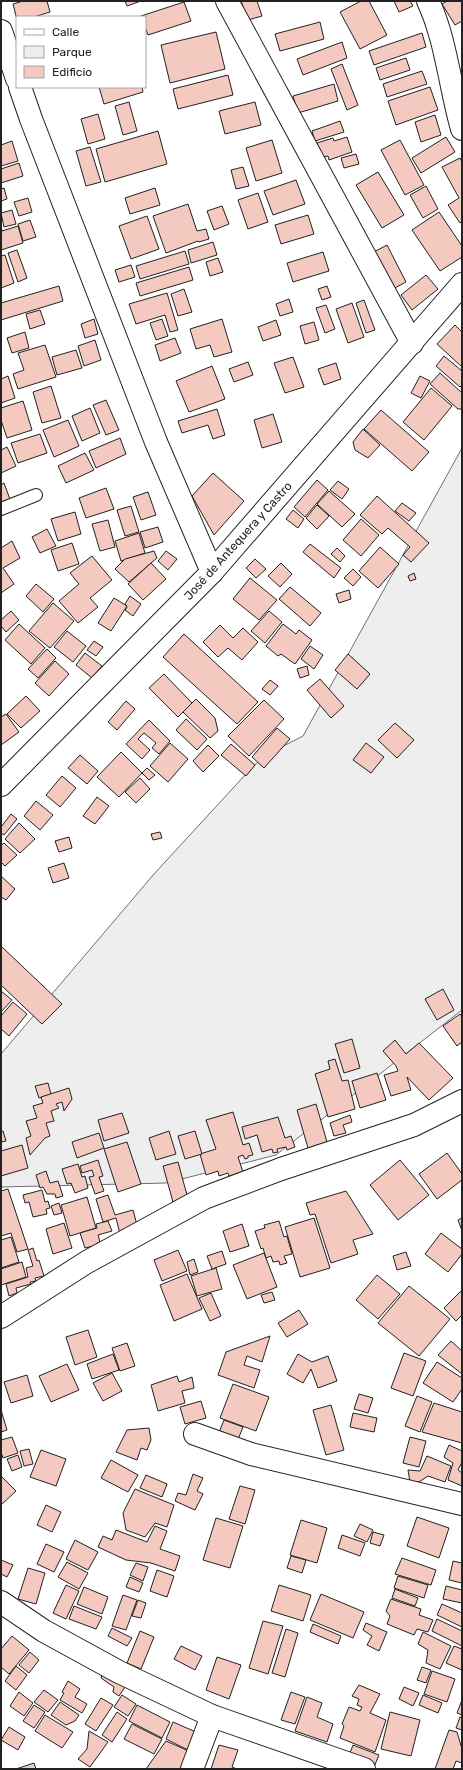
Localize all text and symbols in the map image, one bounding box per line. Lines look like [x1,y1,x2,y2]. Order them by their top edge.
legend [16,16,146,88]
text: Calle [52,25,79,39]
text: Parque [52,45,92,59]
text: Edificio [52,65,92,79]
street label: José de Antequera y Castro [181,479,295,603]

